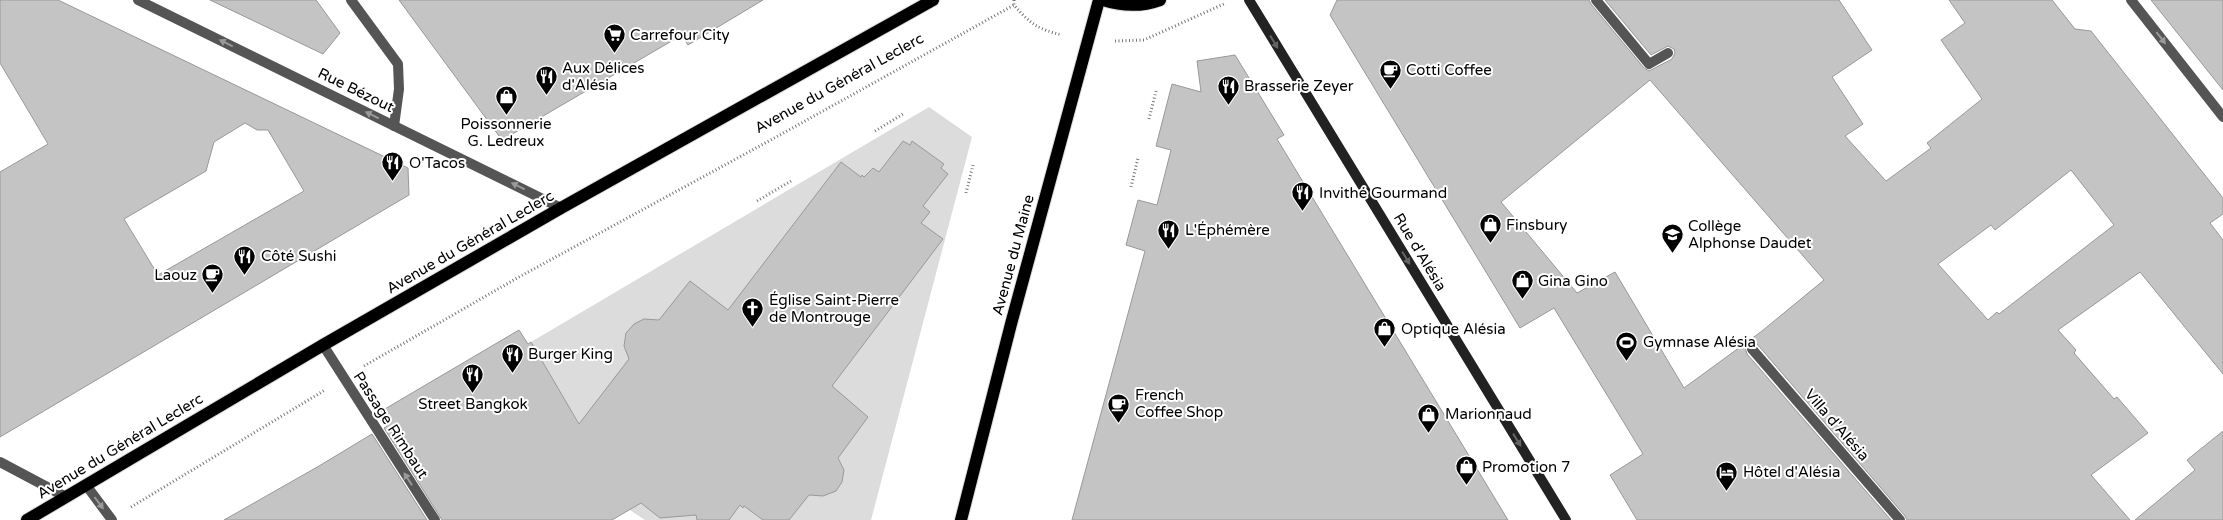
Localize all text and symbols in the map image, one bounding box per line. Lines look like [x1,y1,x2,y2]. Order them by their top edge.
supermarket icon: Carrefour City [602,23,626,54]
place label: Carrefour City [630,26,730,44]
street label: Avenue du Général Leclerc [751,29,927,137]
one-way arrow [2155,31,2166,44]
one-way arrow [1269,36,1278,49]
one-way arrow [219,39,233,47]
cafe icon: Cotti Coffee [1378,58,1402,89]
place label: Aux Délices d'Alésia [562,59,645,94]
place label: Cotti Coffee [1406,61,1492,79]
street label: Rue Bézout [315,64,397,116]
restaurant icon: Aux Délices d'Alésia [534,65,558,96]
restaurant icon: Brasserie Zeyer [1216,74,1240,105]
place label: Brasserie Zeyer [1244,77,1354,95]
shop icon: Poissonnerie G. Ledreux [494,84,518,115]
one-way arrow [365,110,379,118]
place label: Poissonnerie G. Ledreux [461,115,551,150]
restaurant icon: O'Tacos [381,151,405,182]
place label: O'Tacos [409,154,465,172]
restaurant icon: Invithé Gourmand [1291,181,1315,212]
one-way arrow [510,182,525,190]
place label: Invithé Gourmand [1319,184,1447,202]
street label: Avenue du Général Leclerc [383,187,557,297]
street label: Avenue du Maine [988,193,1038,317]
street label: Rue d'Alésia [1390,210,1450,294]
shop icon: Finsbury [1478,213,1502,244]
place label: Finsbury [1506,216,1567,234]
place label: Collège Alphonse Daudet [1688,217,1812,252]
restaurant icon: L'Éphémère [1157,218,1181,249]
place label: L'Éphémère [1185,221,1270,239]
school or university icon: Collège Alphonse Daudet [1660,223,1684,254]
restaurant icon: Côté Sushi [233,244,257,275]
place label: Côté Sushi [261,247,337,265]
one-way arrow [1401,251,1411,264]
cafe icon: Laouz [201,263,225,294]
place label: Laouz [154,266,197,284]
shop icon: Gina Gino [1510,269,1534,300]
place label: Gina Gino [1538,272,1608,290]
place label: Église Saint-Pierre de Montrouge [769,291,899,326]
church icon: Église Saint-Pierre de Montrouge [741,297,765,328]
shop icon: Optique Alésia [1373,317,1397,348]
place label: Optique Alésia [1401,320,1506,338]
sports icon: Gymnase Alésia [1615,330,1639,361]
place label: Gymnase Alésia [1643,333,1756,351]
restaurant icon: Burger King [500,342,524,373]
place label: Burger King [528,345,613,363]
restaurant icon: Street Bangkok [461,363,485,394]
street label: Passage Rimbaut [350,368,432,482]
street label: Villa d'Alésia [1801,385,1873,465]
place label: French Coffee Shop [1135,386,1223,421]
street label: Avenue du Général Leclerc [34,389,206,503]
cafe icon: French Coffee Shop [1107,392,1131,423]
place label: Street Bangkok [418,395,528,413]
shop icon: Marionnaud [1417,402,1441,433]
place label: Marionnaud [1445,405,1532,423]
one-way arrow [1513,433,1522,447]
shop icon: Promotion 7 [1454,455,1478,486]
place label: Promotion 7 [1482,458,1570,476]
hotel icon: Hôtel d'Alésia [1715,460,1739,491]
place label: Hôtel d'Alésia [1743,463,1840,481]
one-way arrow [403,472,413,486]
one-way arrow [94,496,105,509]

